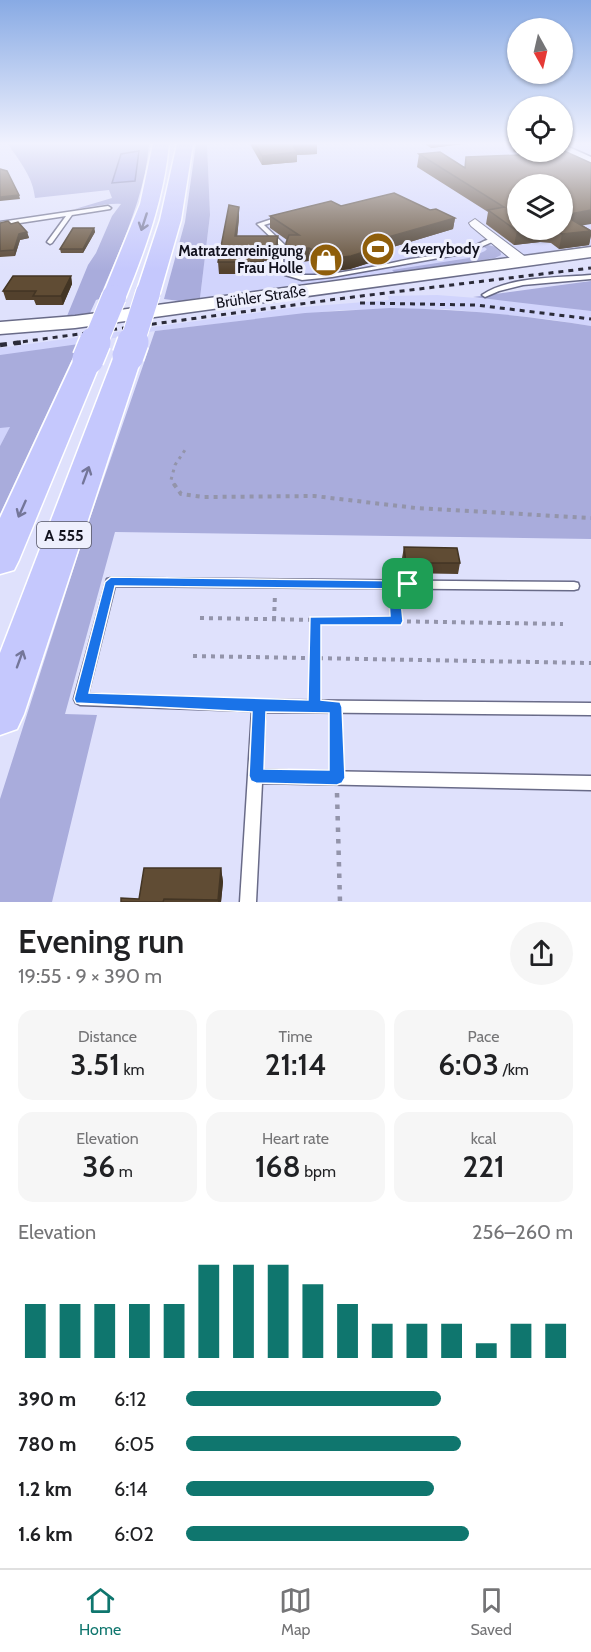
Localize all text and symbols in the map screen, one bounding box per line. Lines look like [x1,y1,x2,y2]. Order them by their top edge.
north arrow [507,18,573,84]
map controls [507,18,573,240]
button: locate [507,96,573,162]
button: layers [507,174,573,240]
one-way arrow [137,212,148,231]
sports icon: 4everybody [360,231,396,267]
place label: 4everybody [401,240,481,258]
place label: Matratzenreinigung Frau Holle [178,242,303,277]
shop icon: Matratzenreinigung Frau Holle [308,242,344,278]
street label: Brühler Straße [215,282,307,312]
one-way arrow [81,466,92,485]
one-way arrow [16,499,28,517]
road number: A 555 [37,522,91,548]
pin [382,558,433,609]
icon: arrive [391,567,424,600]
one-way arrow [15,650,26,669]
text: Evening run [18,921,184,961]
button: share [510,922,573,985]
text: 19:55 · 9 × 390 m [18,964,162,988]
text: Distance [78,1027,137,1046]
text: Time [279,1027,313,1046]
text: Pace [468,1027,499,1046]
text: 3.51 [70,1046,120,1083]
text: 21:14 [265,1046,326,1083]
text: 6:03 [438,1046,499,1083]
text: km [120,1060,145,1079]
text: /km [499,1060,529,1079]
text: Elevation [76,1129,139,1148]
text: Heart rate [262,1129,329,1148]
text: kcal [471,1129,496,1148]
text: 36 [82,1148,115,1185]
text: 168 [255,1148,301,1185]
text: 221 [462,1148,505,1185]
text: m [115,1162,133,1181]
text: bpm [301,1162,336,1181]
text: Elevation [18,1220,96,1244]
text: 256–260 m [472,1220,573,1244]
text: 390 m [18,1387,76,1411]
text: 6:12 [114,1387,147,1411]
text: 780 m [18,1432,76,1456]
text: 6:05 [114,1432,154,1456]
text: 1.2 km [18,1477,72,1501]
text: 6:14 [114,1477,148,1501]
text: 1.6 km [18,1522,73,1546]
text: 6:02 [114,1522,154,1546]
tab: Home [79,1584,121,1639]
tab: Map [279,1584,312,1639]
tab: Saved [470,1584,512,1639]

